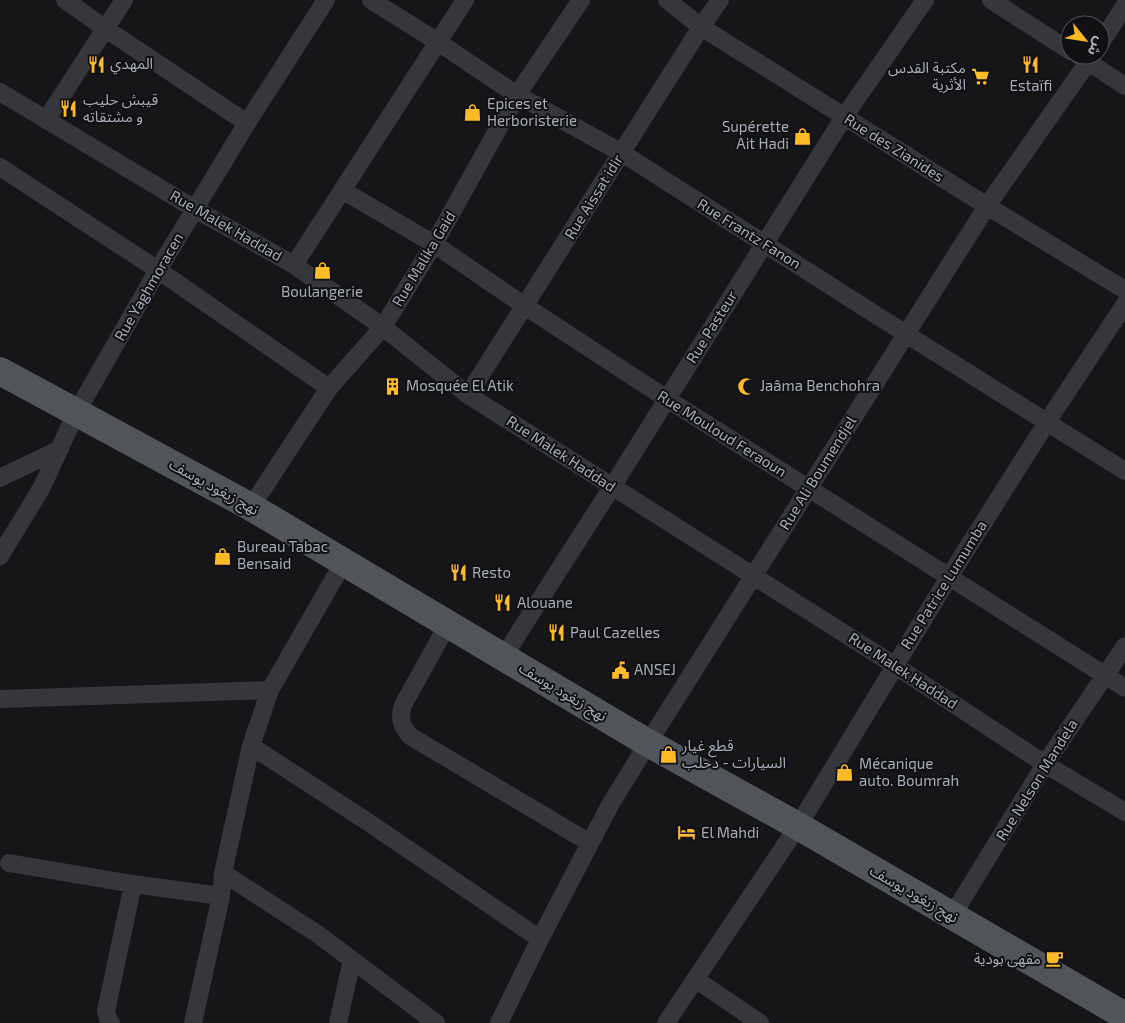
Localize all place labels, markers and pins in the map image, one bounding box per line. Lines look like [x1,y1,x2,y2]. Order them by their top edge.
restaurant icon: المهدي [86,54,106,74]
place label: المهدي [110,54,153,75]
restaurant icon: Estaïfi [1021,55,1041,75]
place label: مكتبة القدس الأثرية [888,58,966,94]
supermarket icon: مكتبة القدس الأثرية [970,67,990,87]
place label: Estaïfi [1010,76,1052,94]
place label: قيبش حليب و مشتقاته [83,90,158,126]
place label: Epices et Herboristerie [487,94,577,129]
restaurant icon: قيبش حليب و مشتقاته [59,99,79,119]
shop icon: Epices et Herboristerie [463,103,483,123]
place label: Supérette Ait Hadi [722,117,789,152]
shop icon: Supérette Ait Hadi [793,126,813,146]
shop icon: Boulangerie [312,261,332,281]
place label: Boulangerie [281,282,363,300]
building icon: Mosquée El Atik [382,376,402,396]
place label: Mosquée El Atik [406,376,514,394]
mosque icon: Jaâma Benchohra [736,376,756,396]
place label: Jaâma Benchohra [760,376,880,394]
place label: Bureau Tabac Bensaid [237,537,328,572]
shop icon: Bureau Tabac Bensaid [213,546,233,566]
restaurant icon: Resto [448,563,468,583]
place label: Resto [472,563,511,581]
restaurant icon: Alouane [493,593,513,613]
place label: Alouane [517,593,573,611]
restaurant icon: Paul Cazelles [546,623,566,643]
place label: Paul Cazelles [570,623,660,641]
public building icon: ANSEJ [610,660,630,680]
place label: ANSEJ [634,660,676,678]
place label: قطع غيار السيارات - دحلب [681,736,786,772]
shop icon: قطع غيار السيارات - دحلب [658,745,678,765]
place label: Mécanique auto. Boumrah [859,754,959,789]
shop icon: Mécanique auto. Boumrah [835,763,855,783]
hotel icon: El Mahdi [677,823,697,843]
place label: El Mahdi [701,823,759,841]
place label: مقهى بودية [974,949,1041,968]
cafe icon: مقهى بودية [1045,949,1065,969]

